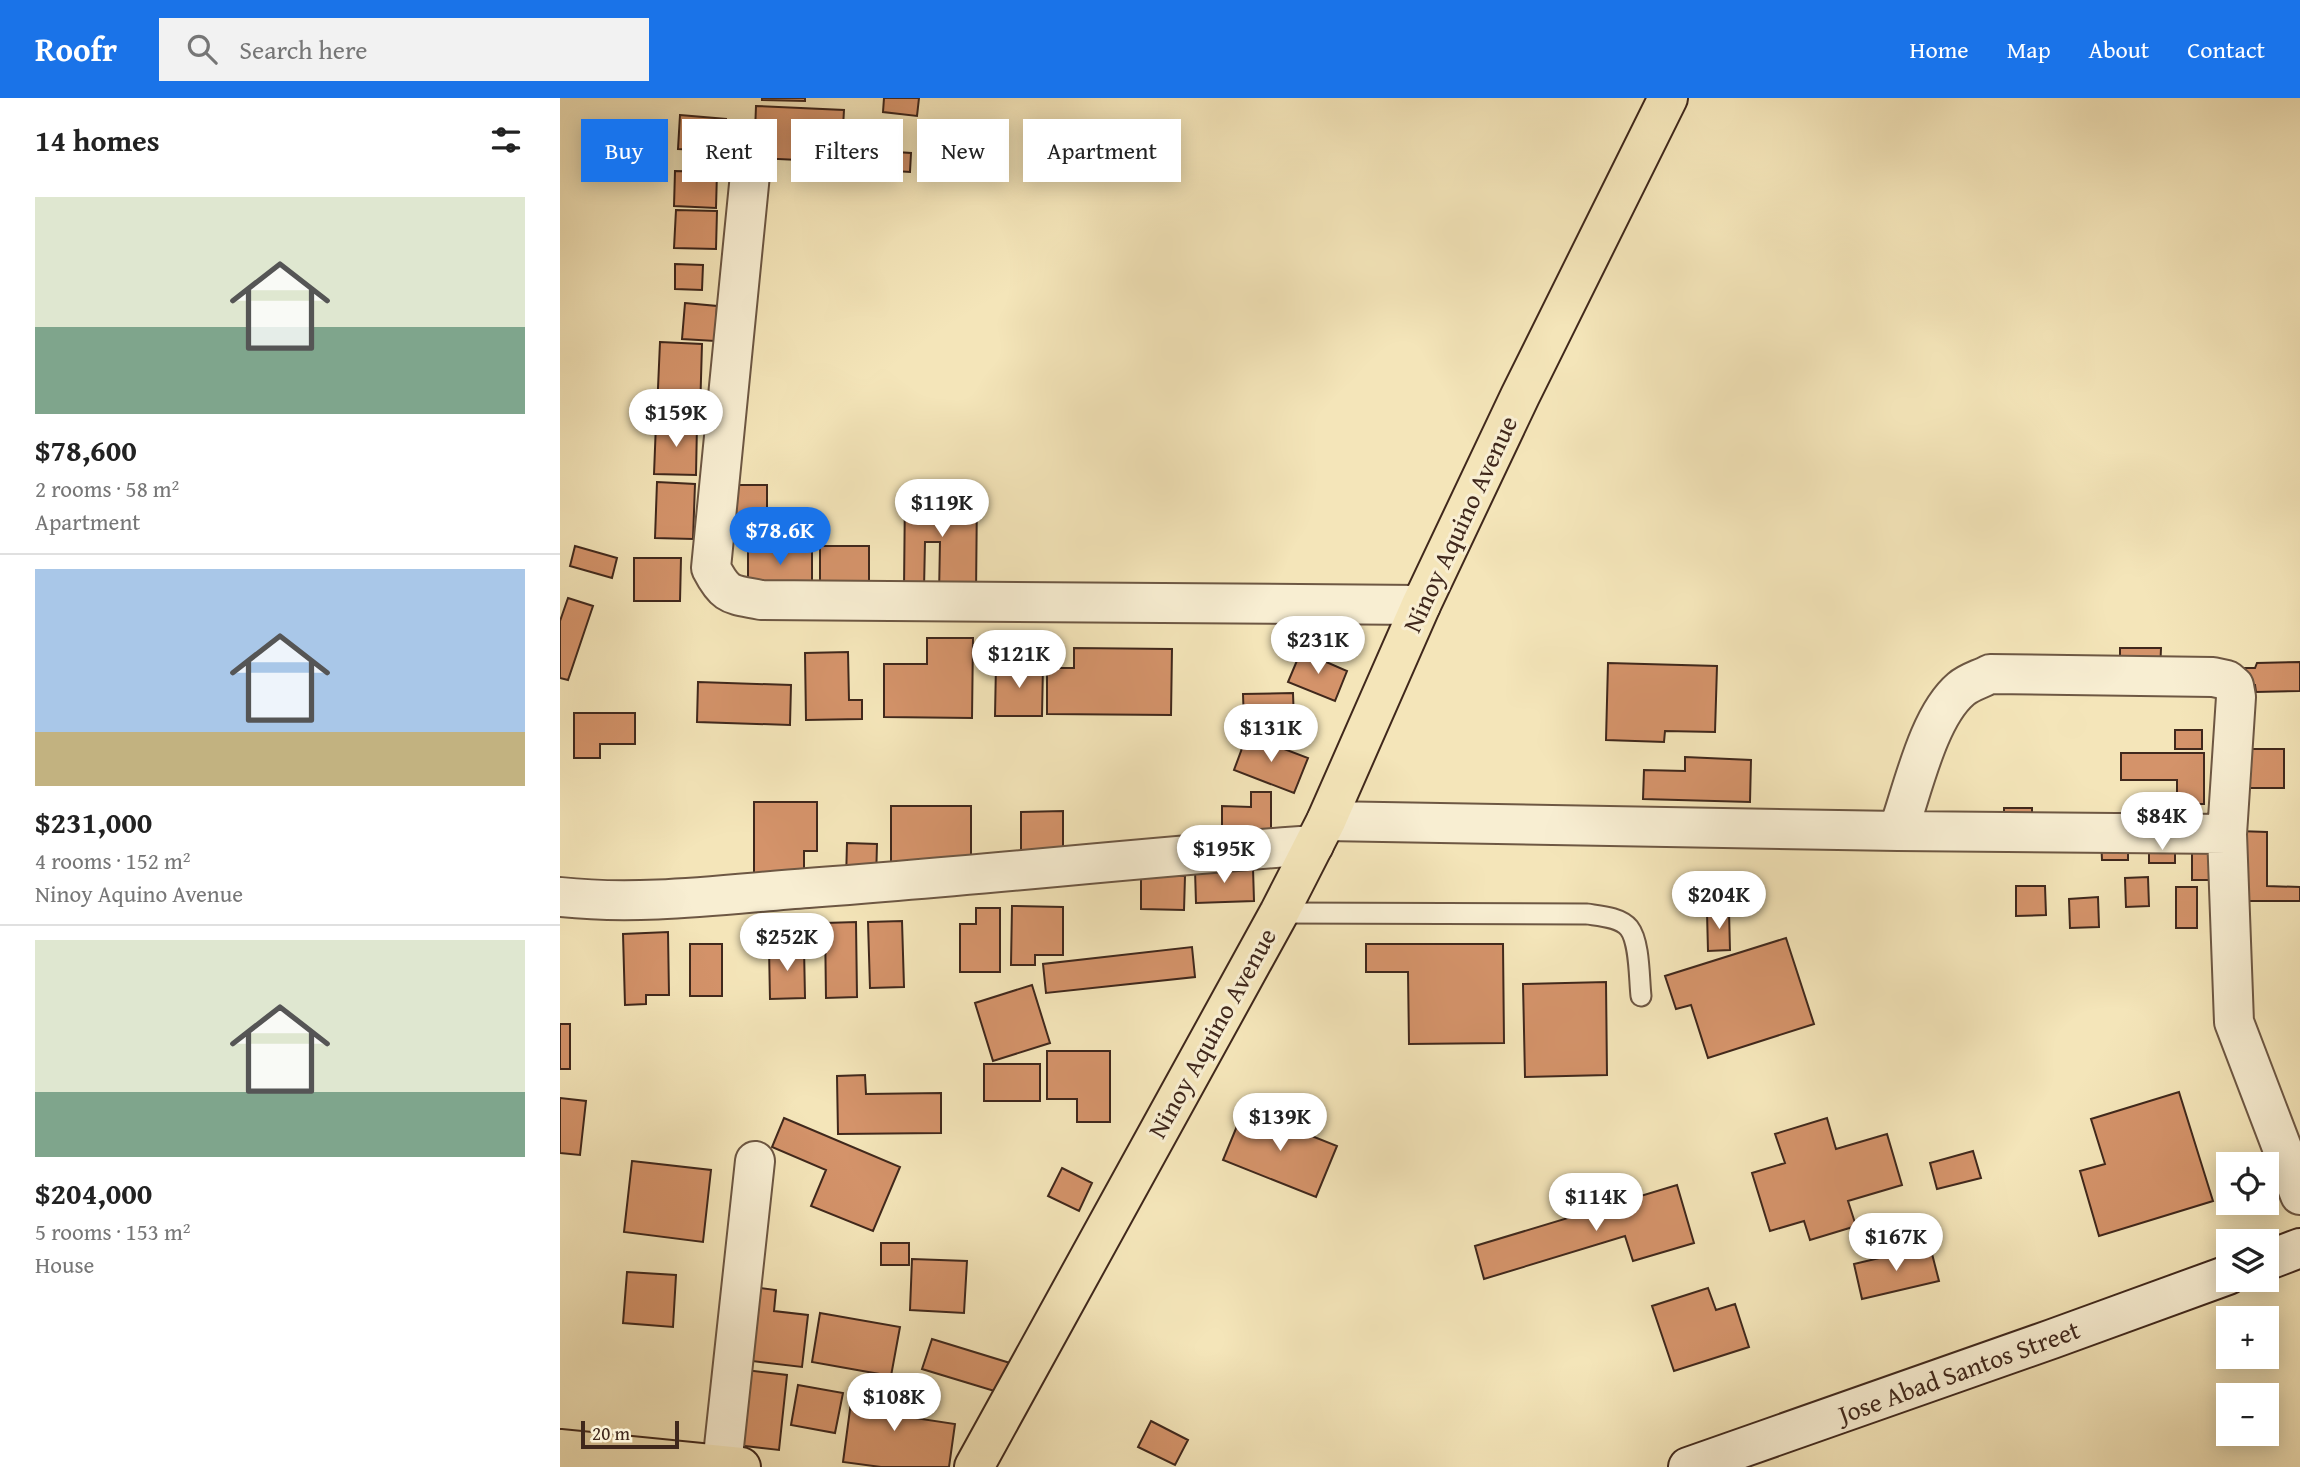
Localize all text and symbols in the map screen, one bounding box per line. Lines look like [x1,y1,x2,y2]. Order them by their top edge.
search box [159,18,649,81]
text: Roofr [35,25,117,73]
icon: search [183,30,221,68]
text: Search here [239,30,368,69]
text: Home [1910,32,1969,67]
text: Map [2007,32,2051,67]
text: About [2089,32,2149,67]
text: Contact [2187,32,2265,67]
text: 14 homes [35,118,160,162]
chip: Buy [581,119,668,182]
chip: Rent [682,119,777,182]
chip: Filters [791,119,903,182]
chip: New [917,119,1009,182]
chip: Apartment [1023,119,1181,182]
icon: filters [487,121,525,159]
icon: home [217,243,343,369]
pin: $159K [627,390,725,449]
text: $159K [645,395,707,428]
street label: Ninoy Aquino Avenue [1392,409,1527,639]
text: $78,600 [35,428,137,472]
text: 2 rooms · 58 m² [35,472,179,505]
pin: $119K [893,480,991,539]
text: $119K [911,485,973,518]
text: Apartment [35,505,140,538]
pin: $78.6K [723,508,837,567]
text: $78.6K [746,513,814,546]
icon: home [217,615,343,741]
pin: $231K [1269,616,1367,676]
text: $231K [1287,622,1349,655]
pin: $121K [970,630,1068,690]
text: $121K [988,636,1050,669]
pin: $131K [1222,704,1320,764]
text: $131K [1240,710,1302,743]
pin: $84K [2121,792,2203,852]
text: $84K [2137,798,2187,831]
text: $231,000 [35,800,152,844]
pin: $195K [1175,826,1273,885]
text: $195K [1193,831,1255,864]
text: 4 rooms · 152 m² [35,844,190,877]
pin: $204K [1670,872,1768,931]
text: Ninoy Aquino Avenue [35,877,243,910]
text: $204K [1688,877,1750,910]
pin: $252K [738,914,836,973]
text: $252K [756,919,818,952]
street label: Ninoy Aquino Avenue [1138,920,1286,1145]
icon: home [217,986,343,1112]
pin: $139K [1231,1094,1329,1153]
text: $139K [1249,1099,1311,1132]
map controls [2216,1152,2279,1446]
button: locate [2216,1152,2279,1215]
text: $204,000 [35,1171,152,1215]
pin: $114K [1547,1174,1645,1233]
text: $114K [1565,1179,1627,1212]
pin: $167K [1847,1214,1945,1273]
text: 5 rooms · 153 m² [35,1215,190,1248]
text: $167K [1865,1219,1927,1252]
button: layers [2216,1229,2279,1292]
text: House [35,1248,94,1281]
button: + [2216,1306,2279,1369]
street label: Jose Abad Santos Street [1830,1310,2085,1434]
pin: $108K [845,1374,943,1433]
text: $108K [863,1379,925,1412]
button: − [2216,1383,2279,1446]
scale bar [581,1418,679,1450]
text: 20 m [592,1419,630,1447]

